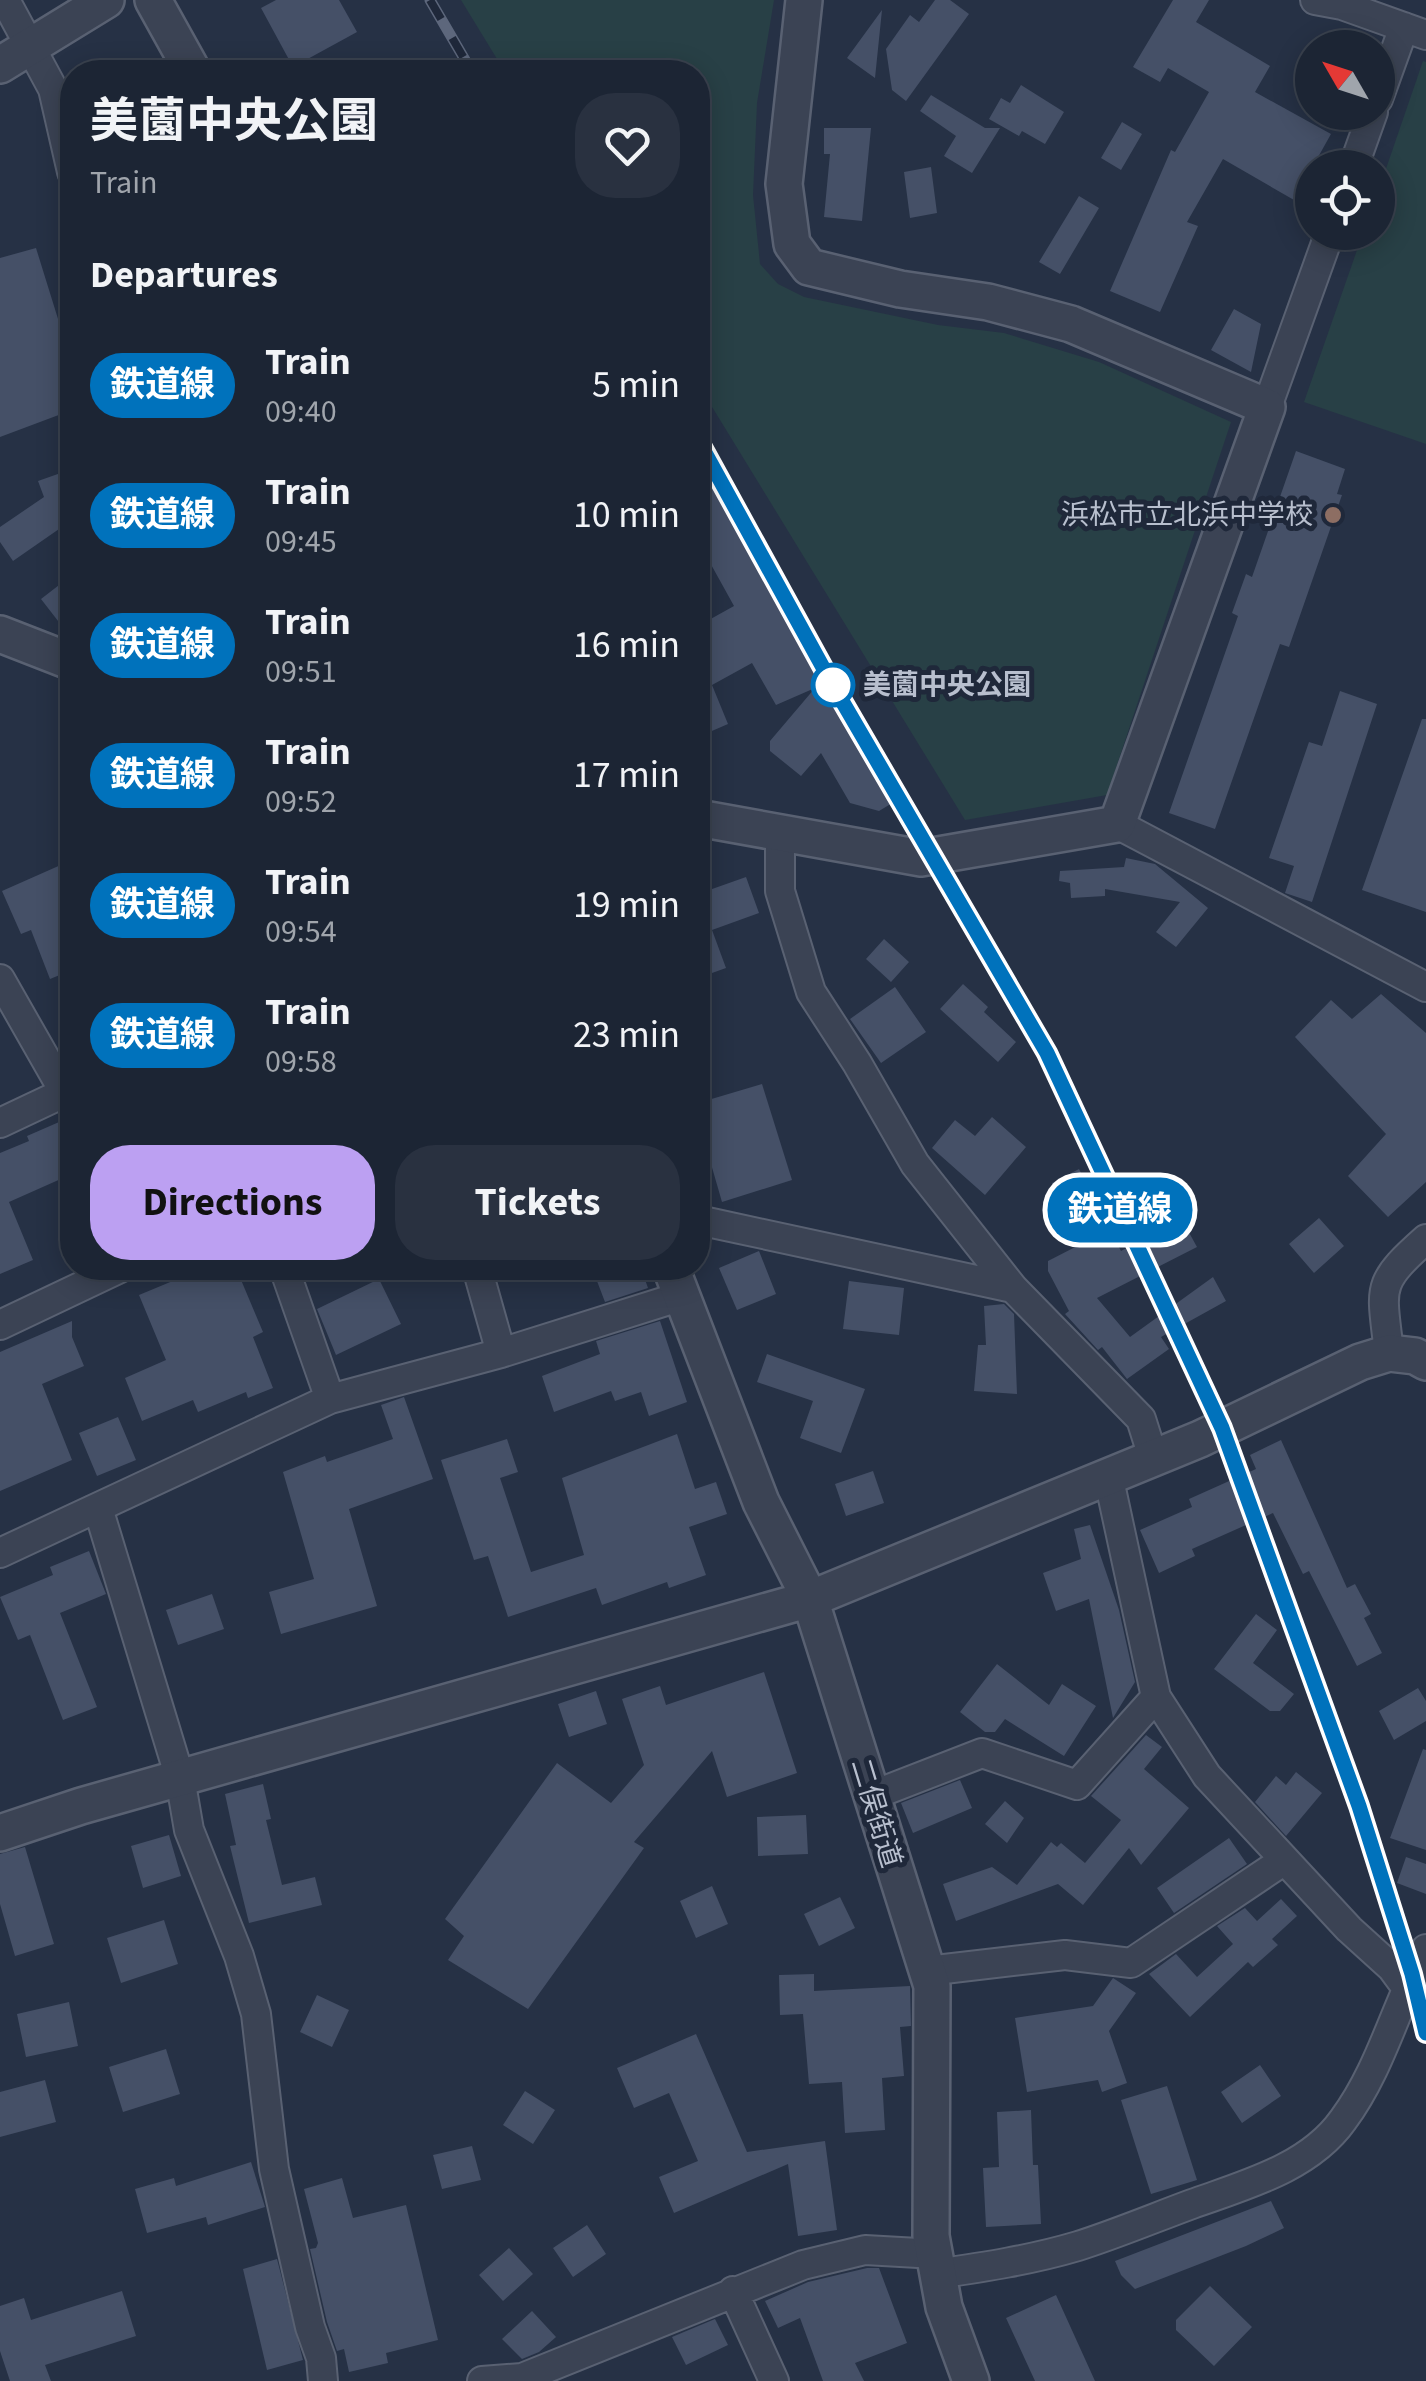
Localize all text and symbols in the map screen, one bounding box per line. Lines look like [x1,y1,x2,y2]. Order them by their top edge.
north arrow [1295,30,1395,130]
map controls [1295,30,1395,250]
text: 美薗中央公園 [90,88,378,156]
button: heart [575,93,680,198]
button: locate [1295,150,1395,250]
text: Train [90,160,158,206]
text: Departures [90,248,278,302]
text: Train [265,335,351,389]
text: 5 min [592,358,680,412]
text: 鉄道線 [110,360,215,410]
text: 09:40 [265,389,337,435]
text: Train [265,465,351,519]
text: 10 min [573,488,680,542]
text: 鉄道線 [110,490,215,540]
place label: 浜松市立北浜中学校 [1061,495,1313,535]
marker: 浜松市立北浜中学校 [1322,504,1344,526]
text: 09:45 [265,519,337,565]
text: Train [265,595,351,649]
text: 16 min [573,618,680,672]
text: 鉄道線 [110,620,215,670]
text: 09:51 [265,649,337,695]
marker: 美薗中央公園 [812,664,854,706]
place label: 美薗中央公園 [863,665,1031,705]
text: Train [265,725,351,779]
text: 17 min [573,748,680,802]
text: 鉄道線 [110,750,215,800]
text: 09:52 [265,779,337,825]
text: Train [265,855,351,909]
text: 19 min [573,878,680,932]
text: 鉄道線 [110,880,215,930]
text: 09:54 [265,909,337,955]
text: Train [265,985,351,1039]
text: 23 min [573,1008,680,1062]
text: 鉄道線 [110,1010,215,1060]
text: 09:58 [265,1039,337,1085]
button: Directions [90,1145,375,1260]
button: Tickets [395,1145,680,1260]
line badge: 鉄道線 [1062,1178,1178,1242]
text: 鉄道線 [1067,1185,1173,1235]
street label: 二俣街道 [840,1754,912,1872]

